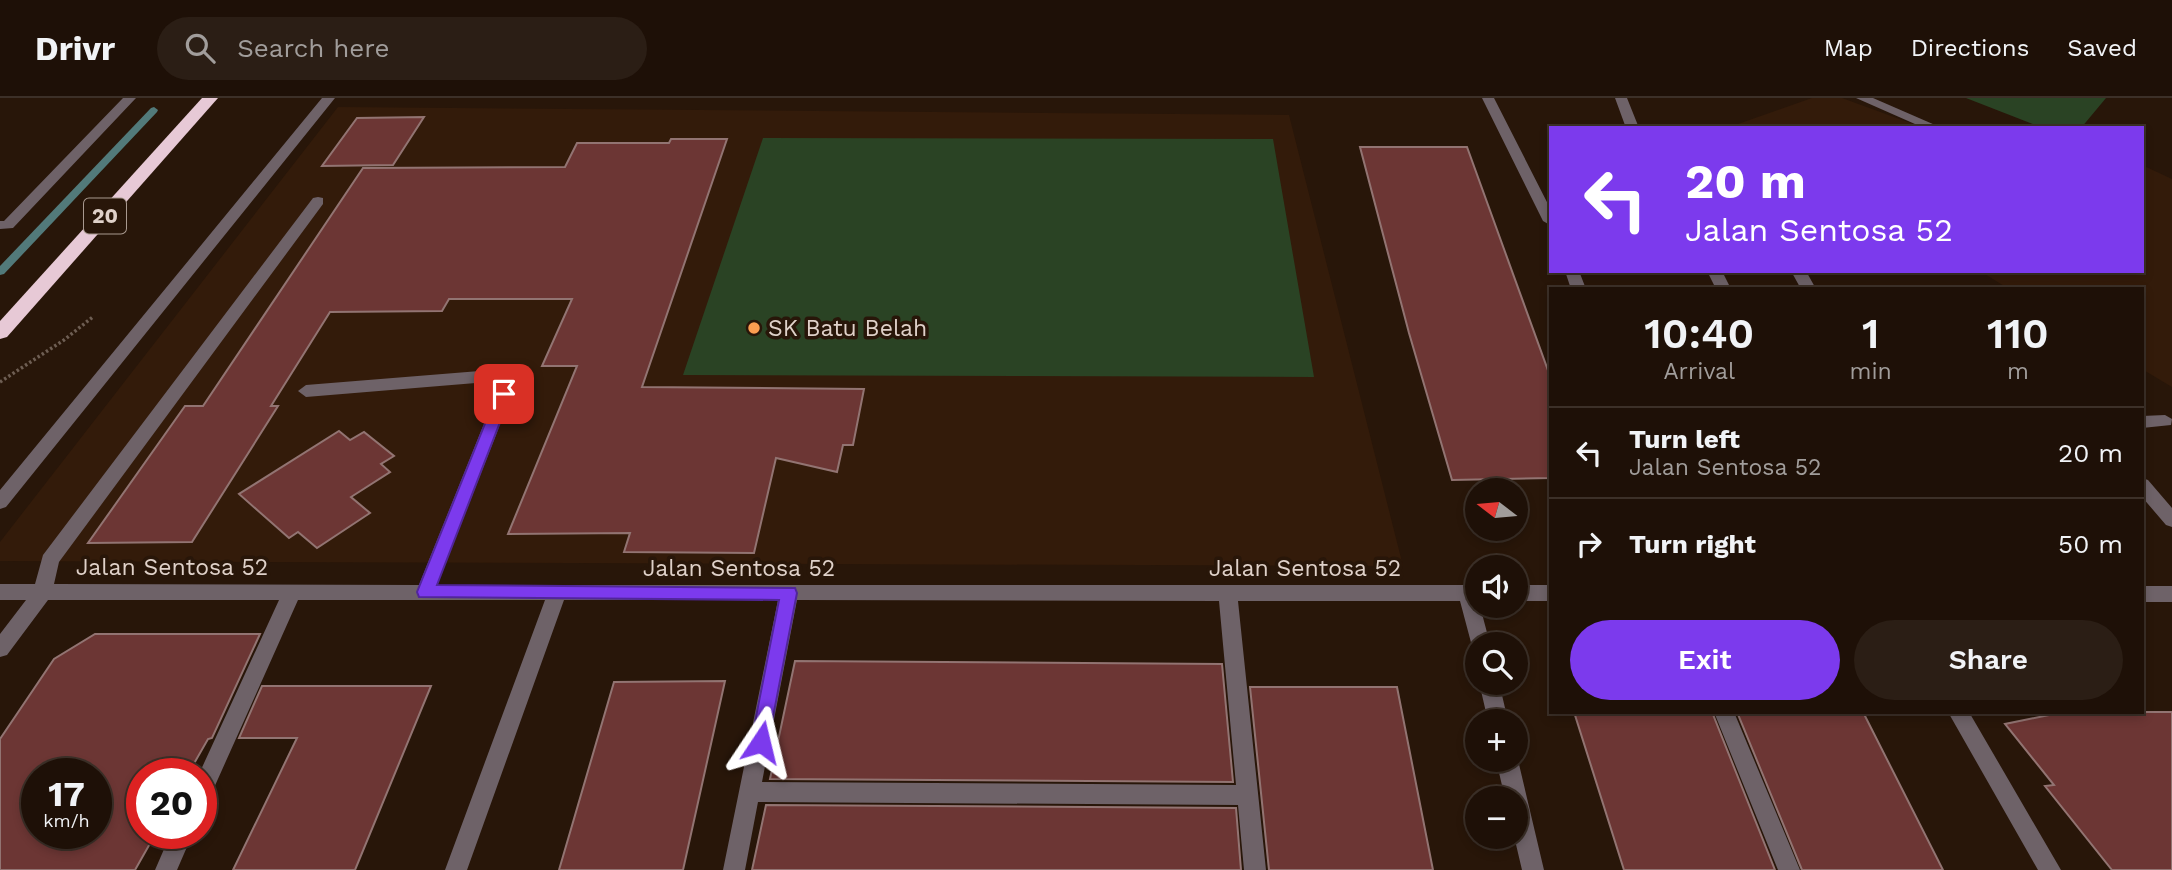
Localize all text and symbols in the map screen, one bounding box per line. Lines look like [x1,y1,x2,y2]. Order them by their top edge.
search box [157,17,647,80]
text: Drivr [35,29,115,68]
icon: search [181,29,219,67]
text: Search here [237,33,390,63]
text: Map [1824,34,1873,62]
text: Directions [1911,34,2029,62]
text: Saved [2067,34,2137,62]
text: 20 m [1685,152,1806,210]
icon: left [1570,154,1661,245]
road number: 20 [84,198,126,234]
text: Jalan Sentosa 52 [1685,211,1953,249]
text: 10:40 [1644,309,1754,358]
text: 1 [1862,309,1879,358]
text: 110 [1987,309,2049,358]
place label: SK Batu Belah [768,315,927,342]
marker: SK Batu Belah [746,320,762,336]
text: Arrival [1663,358,1735,385]
text: min [1850,358,1892,385]
text: m [2007,358,2029,385]
pin [474,364,534,424]
icon: arrive [485,375,523,413]
text: Turn left [1629,424,1740,454]
icon: left [1570,434,1608,472]
text: 20 m [2058,438,2123,468]
text: Jalan Sentosa 52 [1629,454,1822,481]
north arrow [1465,478,1528,541]
map controls [1465,478,1528,849]
icon: right [1570,525,1608,563]
text: Turn right [1629,529,1756,559]
text: 50 m [2058,529,2123,559]
street label: Jalan Sentosa 52 [76,554,268,581]
street label: Jalan Sentosa 52 [643,555,835,582]
street label: Jalan Sentosa 52 [1209,555,1401,582]
button: sound [1465,555,1528,618]
button: Exit [1570,620,1840,700]
button: Share [1854,620,2123,700]
button: search [1465,632,1528,695]
position arrow [724,705,798,779]
button: + [1465,709,1528,772]
speed limit sign: 20 [126,758,217,849]
text: 17 [48,773,85,815]
button: − [1465,786,1528,849]
text: km/h [43,810,90,831]

